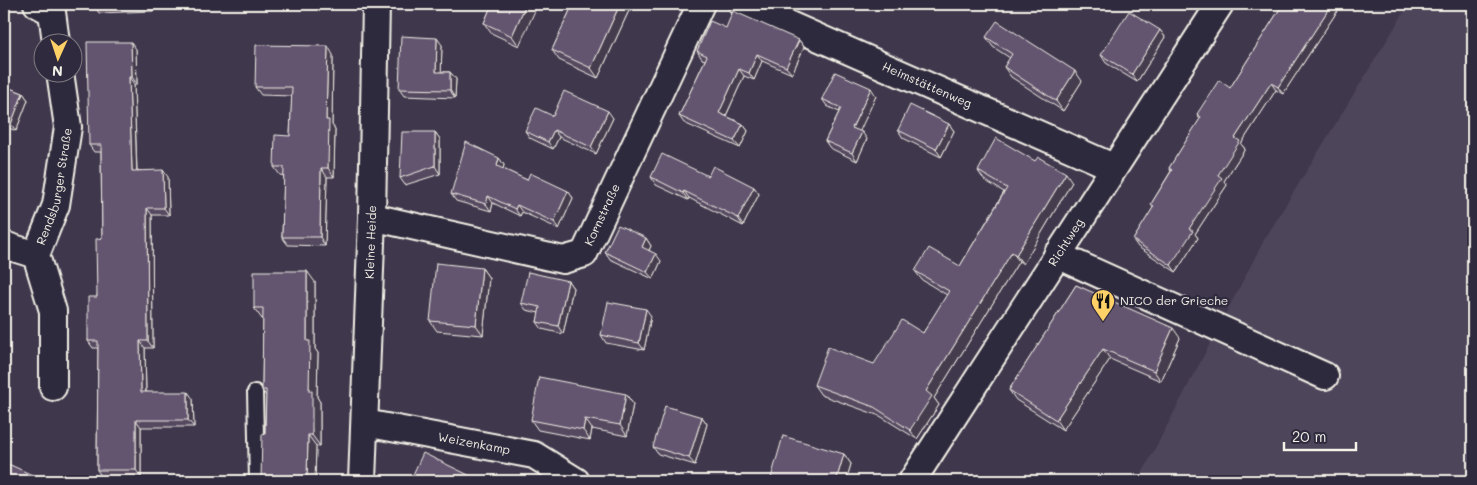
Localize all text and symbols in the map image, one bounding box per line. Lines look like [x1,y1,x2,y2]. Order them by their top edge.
north arrow [32,32,82,82]
street label: Heimstättenweg [880,58,975,111]
text: N [51,62,63,81]
street label: Rendsburger Straße [32,127,75,247]
street label: Kornstraße [580,181,623,248]
street label: Kleine Heide [361,205,379,279]
street label: Richtweg [1044,215,1087,269]
restaurant icon: NICO der Grieche [1090,288,1116,322]
place label: NICO der Grieche [1120,292,1228,308]
scale bar [1284,420,1357,452]
text: 20 m [1292,426,1326,446]
street label: Weizenkamp [437,428,512,457]

